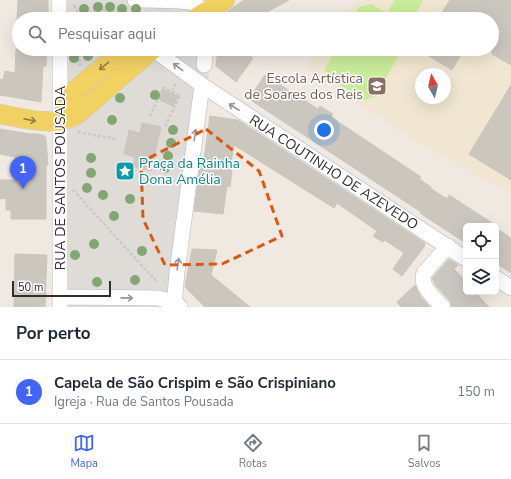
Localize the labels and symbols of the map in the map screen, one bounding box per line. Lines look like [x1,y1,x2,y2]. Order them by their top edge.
one-way arrow [98,62,109,70]
one-way arrow [172,63,183,71]
north arrow [415,68,451,104]
place label: Escola Artística de Soares dos Reis [244,69,363,104]
school or university icon: Escola Artística de Soares dos Reis [366,75,388,97]
street label: RUA DE SANTOS POUSADA [51,86,70,270]
one-way arrow [229,102,240,111]
street label: RUA COUTINHO DE AZEVEDO [245,110,422,234]
one-way arrow [23,116,36,124]
your location [314,120,334,140]
one-way arrow [191,129,199,142]
place label: Praça da Rainha Dona Amélia [139,154,240,189]
pin: 1 [10,156,36,189]
place icon: Praça da Rainha Dona Amélia [114,160,136,182]
one-way arrow [174,258,182,271]
scale bar [12,279,111,298]
one-way arrow [120,294,133,302]

